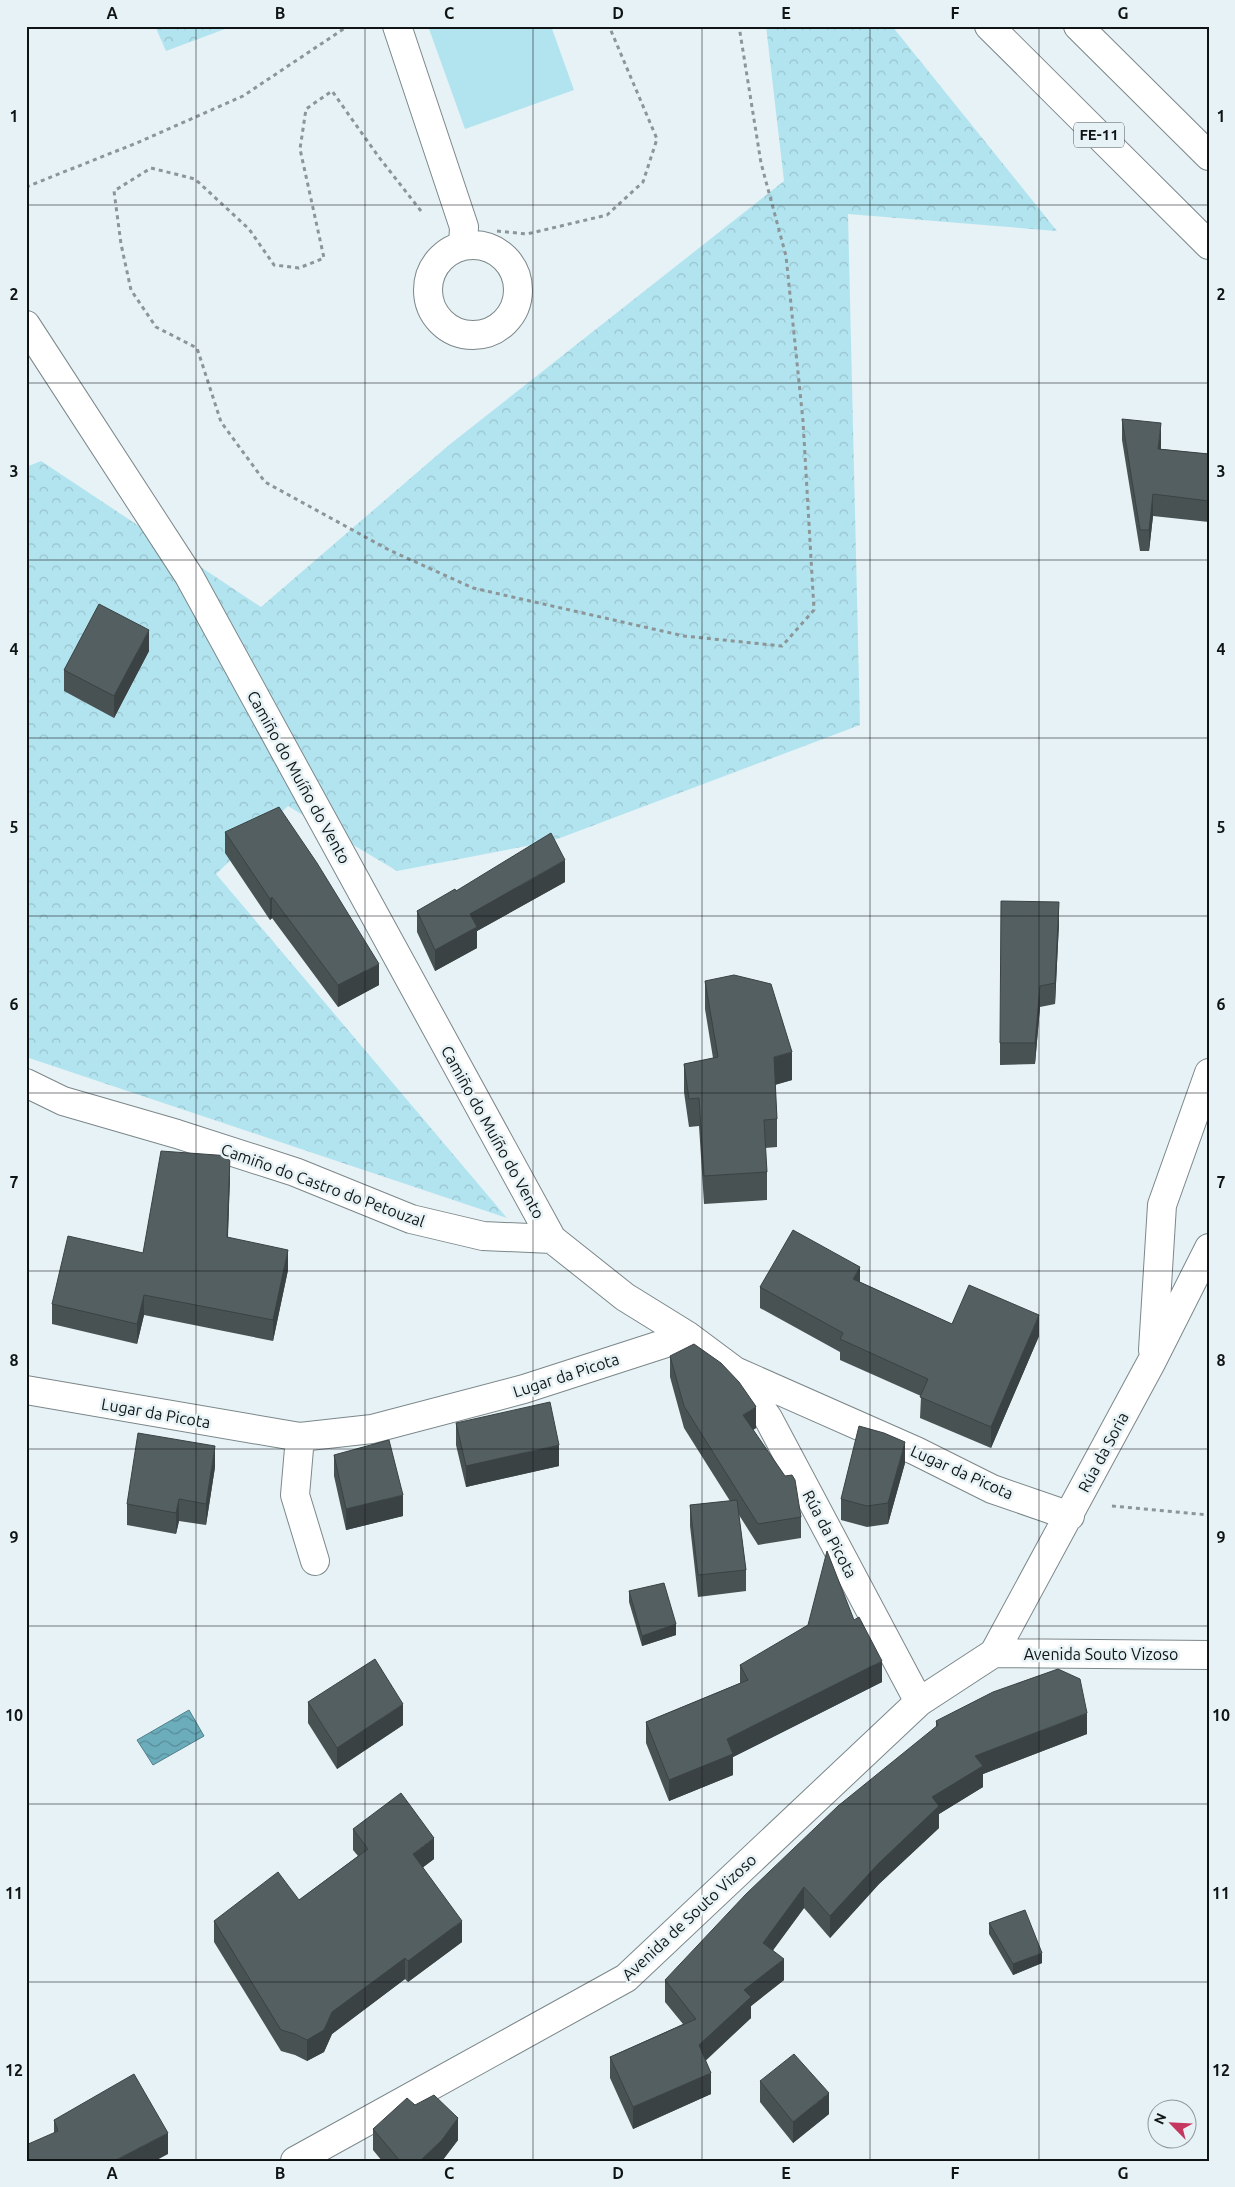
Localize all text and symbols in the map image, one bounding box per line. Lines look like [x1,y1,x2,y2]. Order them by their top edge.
text: A [106,4,118,22]
text: B [275,4,285,22]
text: C [444,4,454,22]
text: D [612,4,624,22]
text: E [781,4,791,22]
text: F [951,4,960,22]
text: G [1117,4,1129,22]
text: 1 [9,107,19,125]
text: 1 [1216,107,1226,125]
road number: FE-11 [1074,122,1124,148]
text: 2 [9,285,19,303]
text: 2 [1216,285,1226,303]
text: 3 [9,462,19,480]
text: 3 [1216,462,1226,480]
text: 4 [9,640,19,658]
text: 4 [1216,640,1226,658]
street label: Camiño do Muíño do Vento [244,687,354,867]
text: 5 [9,818,19,836]
text: 5 [1216,818,1226,836]
text: 6 [9,995,19,1013]
text: 6 [1216,995,1226,1013]
street label: Camiño do Muíño do Vento [438,1042,548,1222]
street label: Camiño do Castro do Petouzal [219,1140,427,1230]
text: 7 [9,1173,19,1191]
text: 7 [1216,1173,1226,1191]
street label: Lugar da Picota [511,1349,621,1401]
text: 8 [9,1351,19,1369]
text: 8 [1216,1351,1226,1369]
street label: Lugar da Picota [100,1395,212,1431]
street label: Rúa da Soria [1074,1409,1132,1495]
street label: Lugar da Picota [908,1441,1016,1503]
street label: Rúa da Picota [799,1487,861,1581]
text: 9 [9,1528,19,1546]
text: 9 [1216,1528,1226,1546]
street label: Avenida Souto Vizoso [1024,1645,1178,1663]
text: 10 [5,1706,23,1724]
text: 10 [1212,1706,1230,1724]
street label: Avenida de Souto Vizoso [618,1850,760,1984]
text: 11 [5,1884,23,1902]
text: 11 [1212,1884,1230,1902]
text: 12 [5,2061,23,2079]
text: 12 [1212,2061,1230,2079]
north arrow [1148,2100,1198,2150]
text: N [1151,2111,1170,2127]
text: A [106,2164,118,2182]
text: B [275,2164,285,2182]
text: C [444,2164,454,2182]
text: D [612,2164,624,2182]
text: E [781,2164,791,2182]
text: F [951,2164,960,2182]
text: G [1117,2164,1129,2182]

